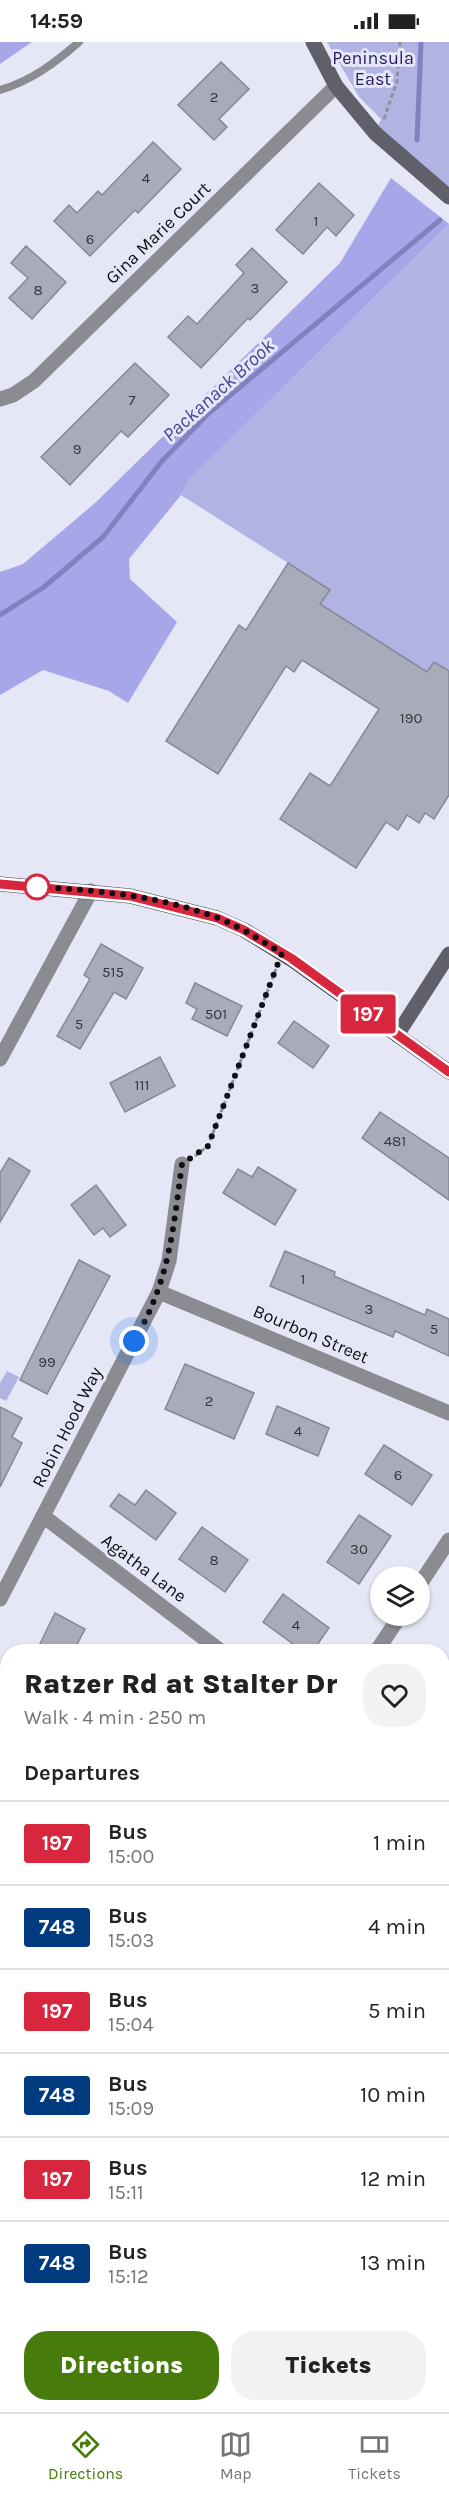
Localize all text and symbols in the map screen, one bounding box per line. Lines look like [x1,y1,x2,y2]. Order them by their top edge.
text: 14:59 [30,8,83,34]
park label: Peninsula East [332,47,414,90]
house number: 2 [210,88,218,106]
house number: 4 [142,169,151,187]
street label: Gina Marie Court [101,177,215,289]
house number: 1 [314,212,318,230]
house number: 6 [86,230,94,248]
house number: 3 [251,279,259,297]
house number: 8 [33,281,43,299]
water label: Packanack Brook [158,334,279,446]
house number: 7 [128,391,136,409]
house number: 9 [73,440,81,458]
house number: 190 [400,709,422,727]
unlabelled marker [24,874,50,900]
house number: 515 [102,963,124,981]
line badge: 197 [334,994,403,1034]
text: 197 [353,1002,383,1026]
house number: 501 [205,1005,227,1023]
house number: 5 [75,1015,83,1033]
house number: 111 [135,1076,149,1094]
house number: 481 [384,1132,406,1150]
house number: 1 [301,1270,305,1288]
street label: Bourbon Street [250,1300,372,1368]
house number: 3 [365,1300,373,1318]
house number: 5 [430,1320,438,1338]
your location [119,1326,149,1356]
house number: 99 [38,1353,56,1371]
street label: Robin Hood Way [27,1362,107,1491]
house number: 2 [205,1392,213,1410]
house number: 4 [294,1422,303,1440]
house number: 6 [394,1466,402,1484]
street label: Agatha Lane [97,1529,191,1607]
house number: 30 [350,1540,368,1558]
house number: 8 [209,1551,219,1569]
map controls [370,1566,430,1626]
button: layers [370,1566,430,1626]
house number: 4 [292,1616,301,1634]
button: heart [363,1664,426,1727]
text: Ratzer Rd at Stalter Dr [24,1667,337,1700]
text: Walk · 4 min · 250 m [24,1706,206,1729]
text: Departures [24,1760,140,1786]
text: Bus [108,1819,148,1845]
text: 1 min [373,1830,426,1856]
text: 197 [42,1831,72,1855]
text: 15:00 [108,1845,154,1868]
text: Bus [108,1903,148,1929]
text: 4 min [368,1914,426,1940]
text: 748 [39,1915,75,1939]
text: 15:03 [108,1929,154,1952]
text: Bus [108,1987,148,2013]
text: 5 min [368,1998,426,2024]
text: 197 [42,1999,72,2023]
text: 15:04 [108,2013,154,2036]
text: Bus [108,2071,148,2097]
text: 10 min [360,2082,426,2108]
text: 748 [39,2083,75,2107]
text: 15:09 [108,2097,154,2120]
text: Bus [108,2155,148,2181]
text: 12 min [360,2166,426,2192]
text: 197 [42,2167,72,2191]
text: 15:11 [108,2181,144,2204]
text: Bus [108,2239,148,2265]
text: 13 min [360,2250,426,2276]
text: 748 [39,2251,75,2275]
text: 15:12 [108,2265,149,2288]
button: Directions [24,2331,219,2400]
button: Tickets [231,2331,426,2400]
tab: Directions [48,2428,123,2483]
tab: Map [219,2428,252,2483]
tab: Tickets [348,2428,401,2483]

